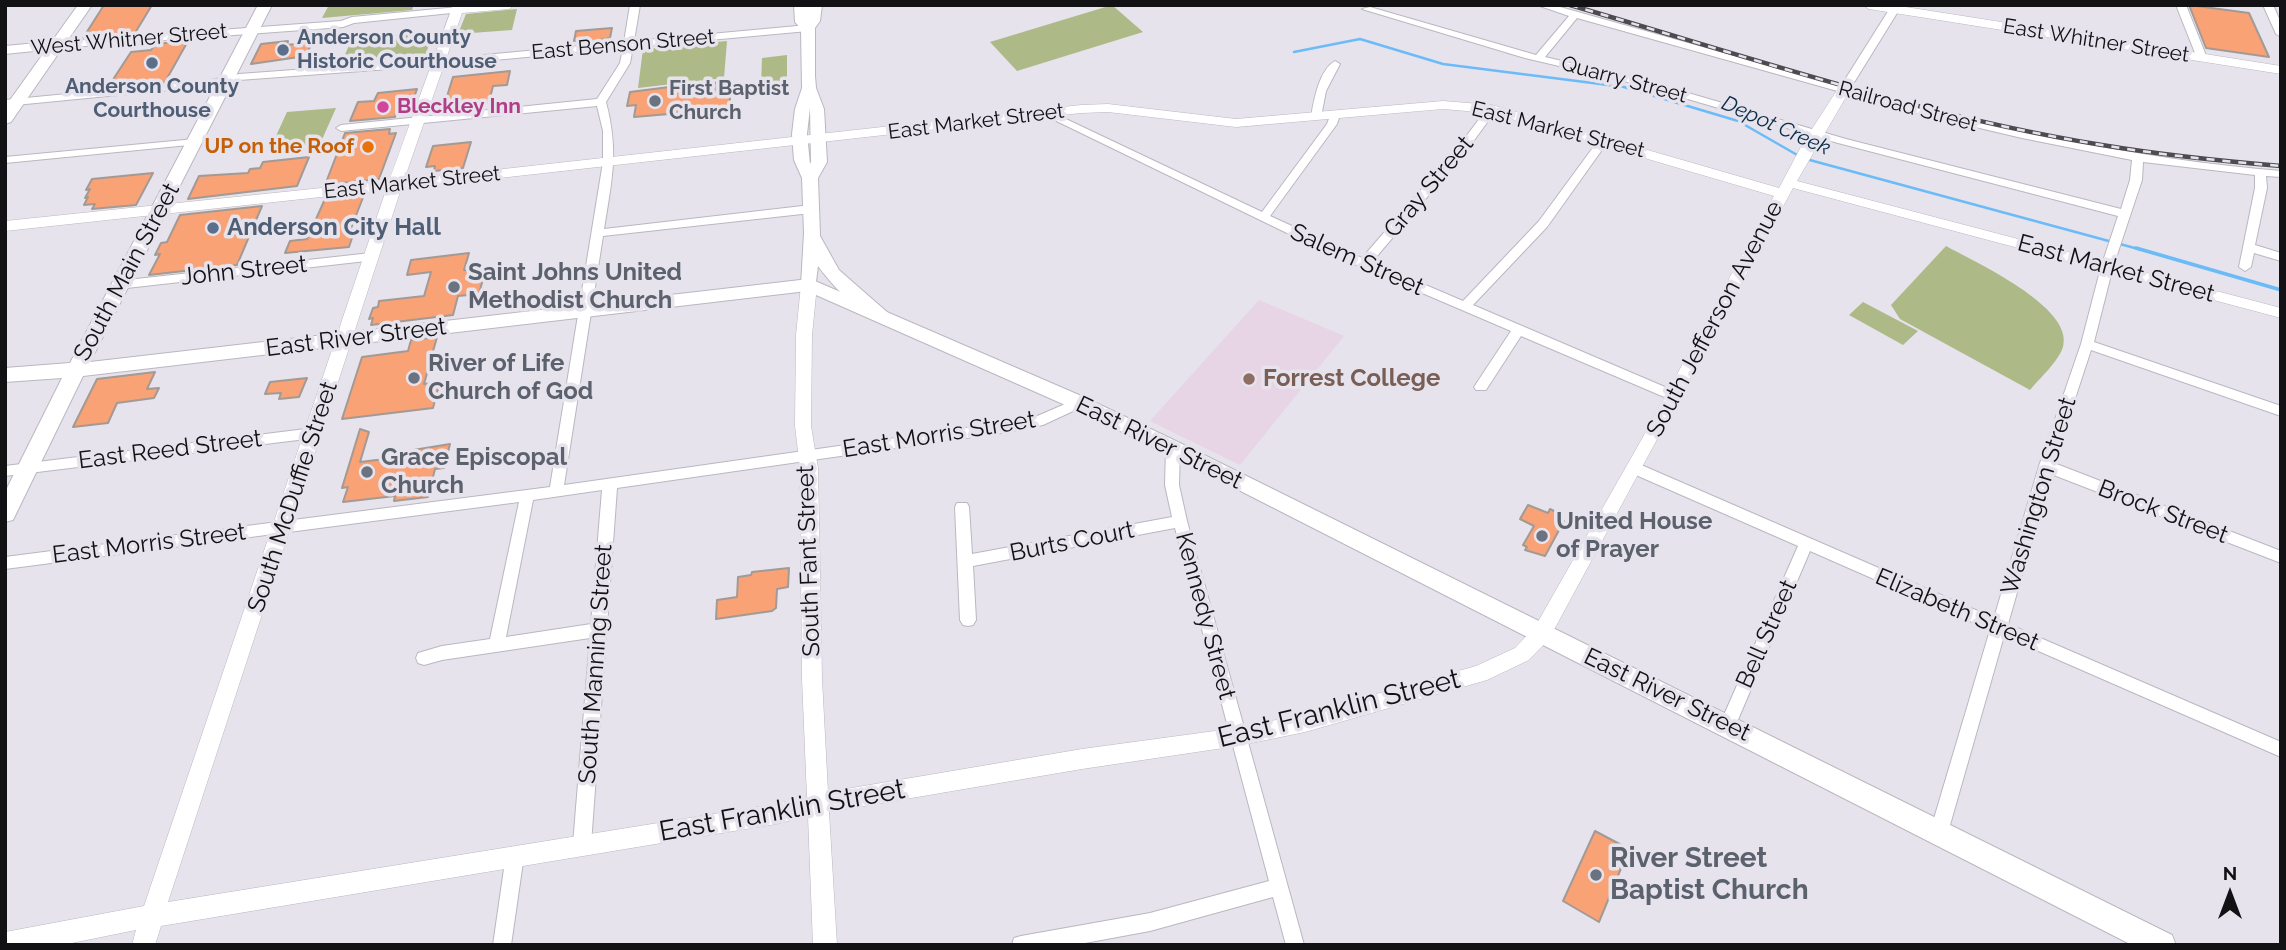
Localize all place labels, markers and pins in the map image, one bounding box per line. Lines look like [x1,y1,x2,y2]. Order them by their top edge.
place label: Anderson County Historic Courthouse [297,25,497,75]
marker: Anderson County Historic Courthouse [275,42,291,58]
marker: Anderson County Courthouse [144,55,160,71]
place label: Anderson County Courthouse [65,74,239,124]
place label: First Baptist Church [669,76,789,126]
marker: First Baptist Church [647,93,663,109]
place label: Bleckley Inn [397,94,521,120]
marker: Bleckley Inn [375,99,391,115]
place label: UP on the Roof [205,134,354,160]
marker: UP on the Roof [360,139,376,155]
place label: Anderson City Hall [227,214,441,242]
marker: Anderson City Hall [205,220,221,236]
place label: Saint Johns United Methodist Church [468,259,682,315]
marker: Saint Johns United Methodist Church [446,279,462,295]
place label: River of Life Church of God [428,350,593,406]
place label: Forrest College [1263,365,1440,393]
marker: River of Life Church of God [406,370,422,386]
marker: Forrest College [1241,371,1257,387]
place label: Grace Episcopal Church [381,444,567,500]
marker: Grace Episcopal Church [359,464,375,480]
place label: United House of Prayer [1556,508,1712,564]
marker: United House of Prayer [1534,528,1550,544]
place label: River Street Baptist Church [1610,842,1809,908]
marker: River Street Baptist Church [1588,867,1604,883]

